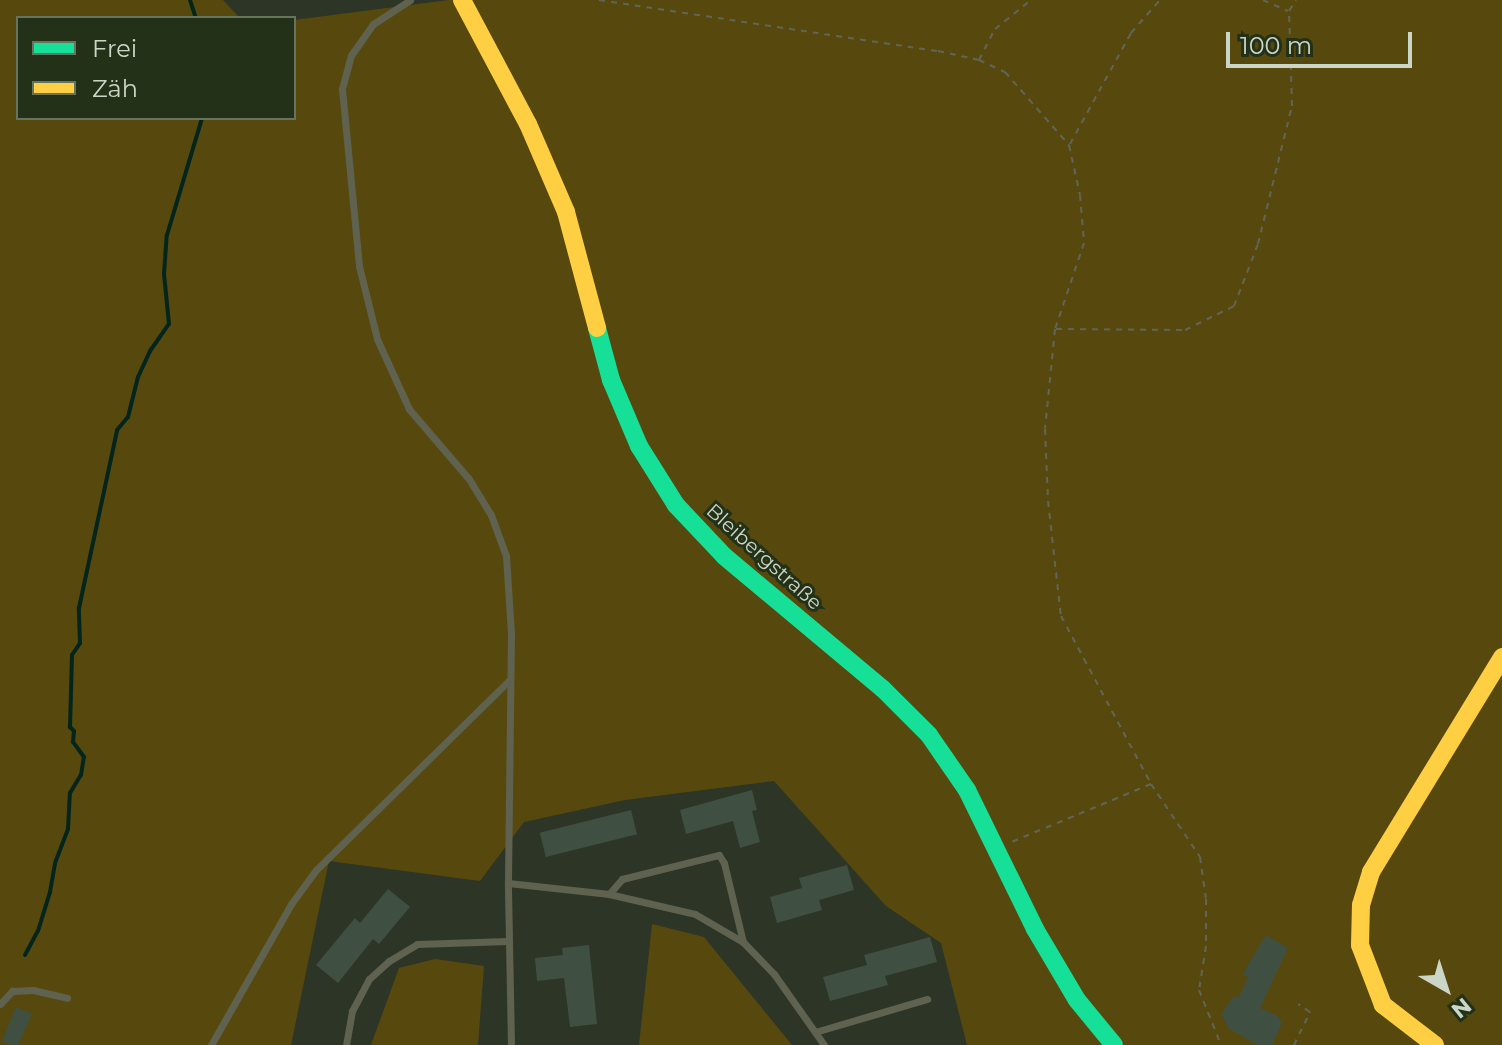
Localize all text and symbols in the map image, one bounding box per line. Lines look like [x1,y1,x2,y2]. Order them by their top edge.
legend [16,16,296,120]
scale bar [1230,16,1416,66]
text: 100 m [1240,31,1312,60]
text: Frei [92,34,137,63]
text: Zäh [92,74,138,103]
street label: Bleibergstraße [701,499,827,615]
north arrow [1406,949,1486,1029]
text: N [1446,992,1477,1024]

